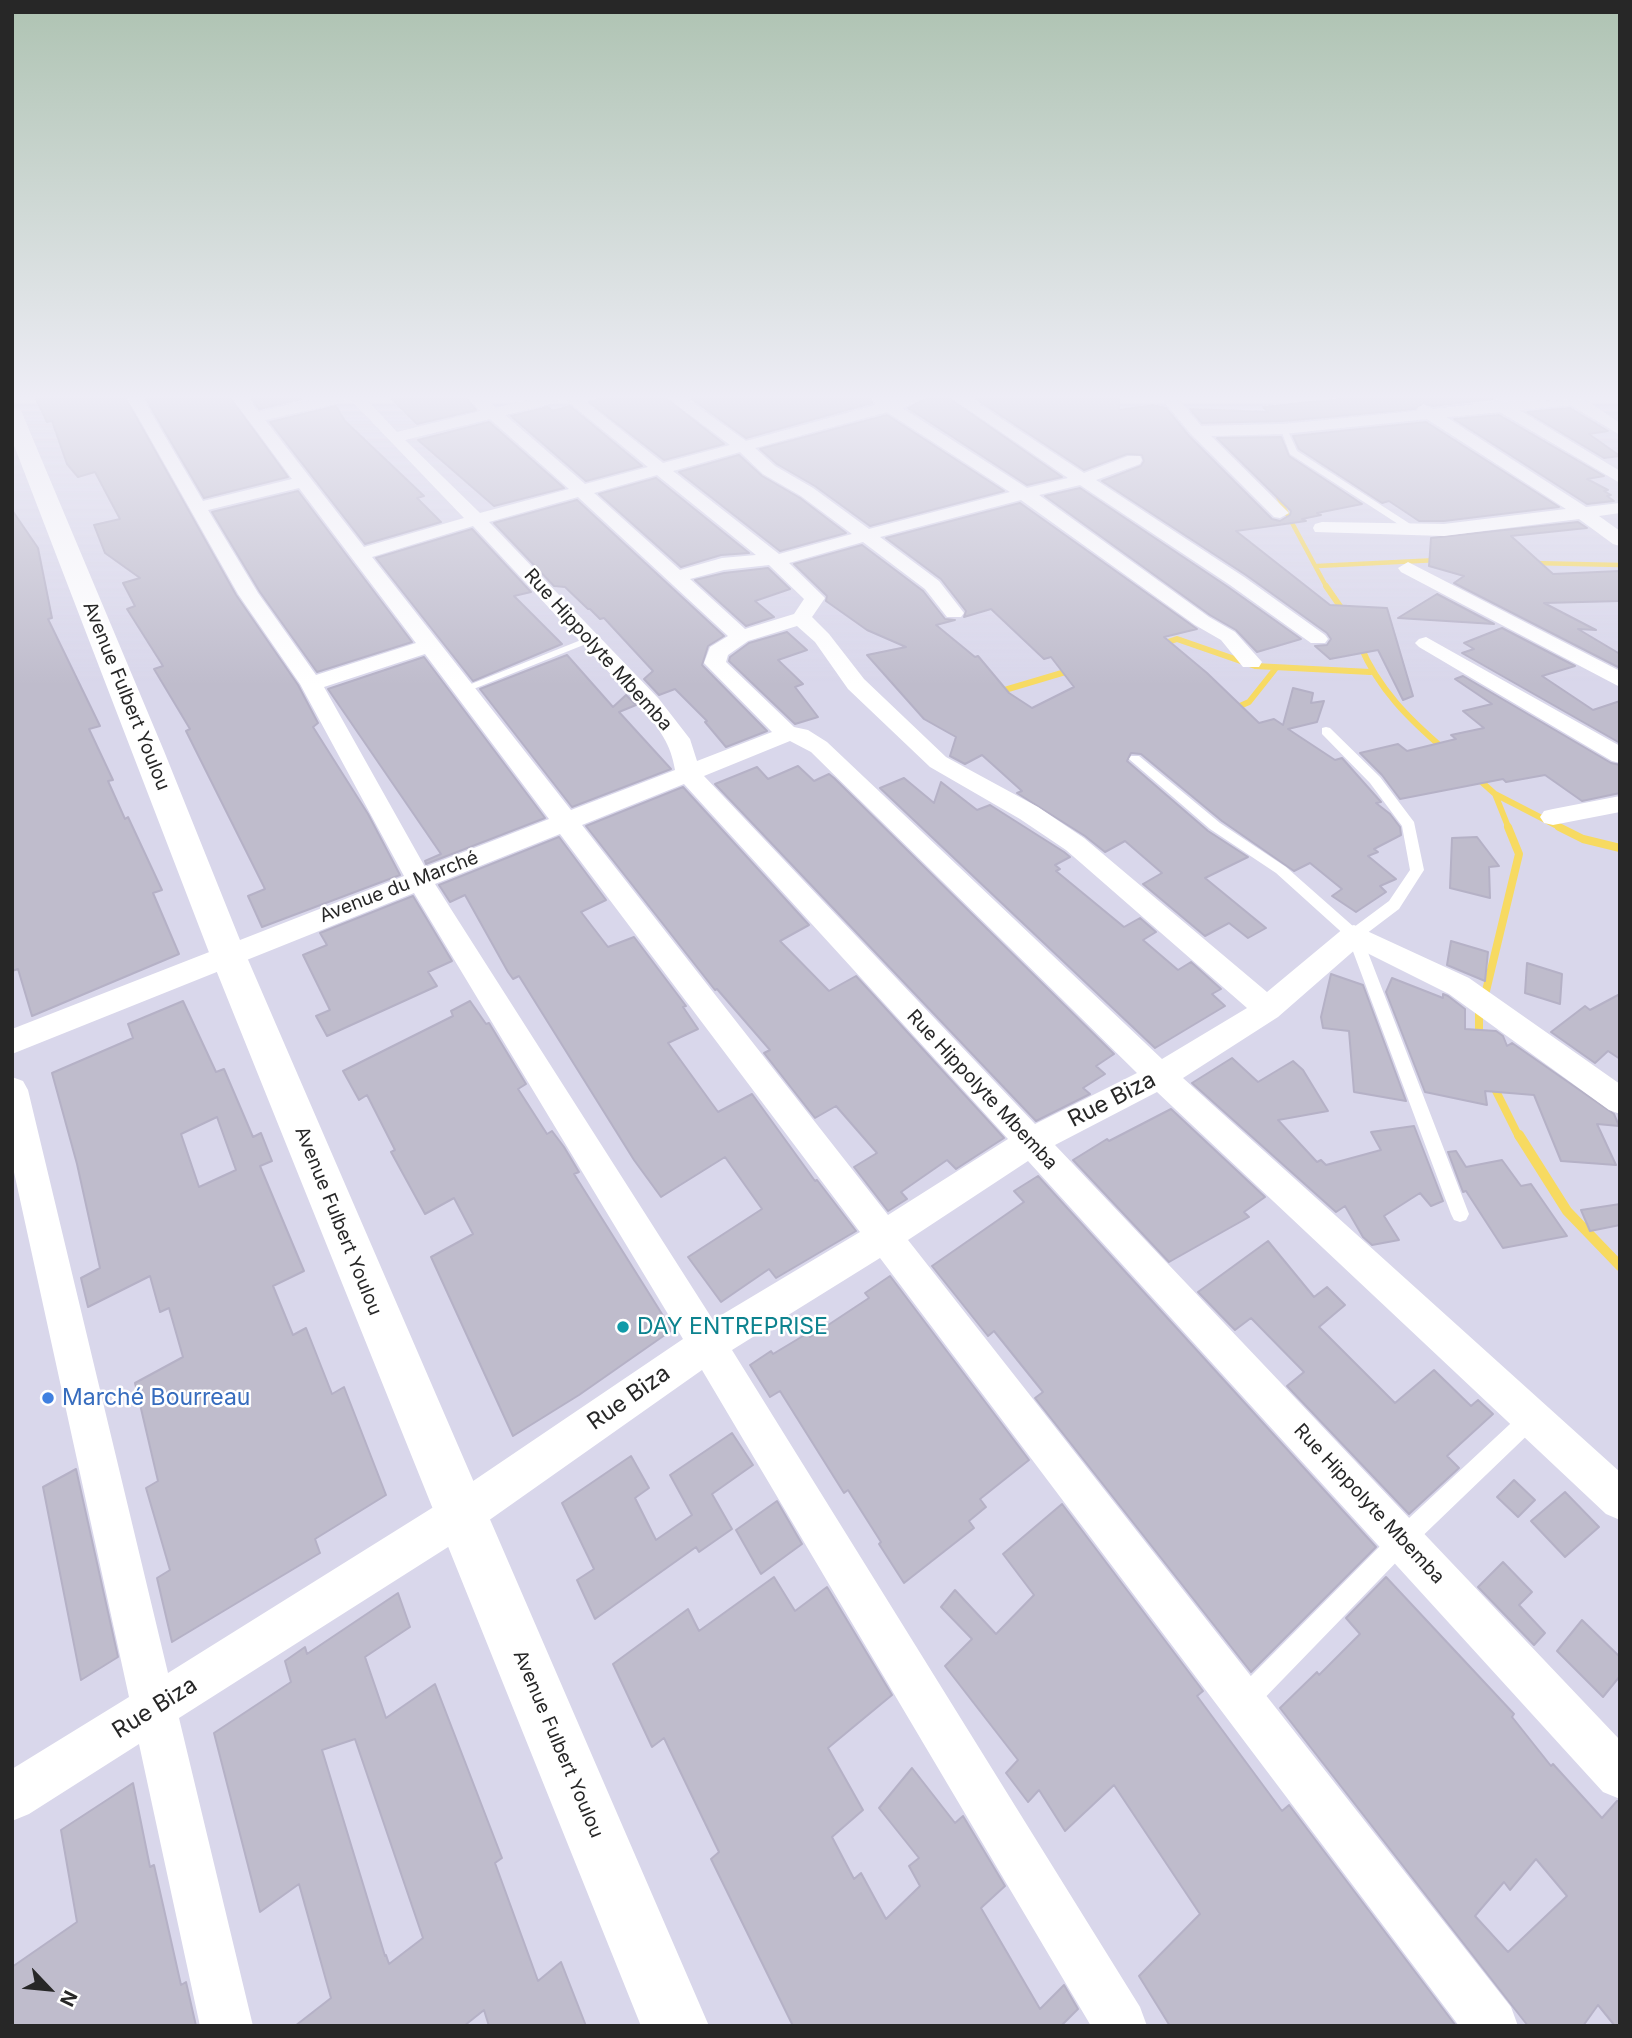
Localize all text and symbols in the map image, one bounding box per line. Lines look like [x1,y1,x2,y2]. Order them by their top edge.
street label: Rue Hippolyte Mbemba [519,564,677,736]
street label: Avenue Fulbert Youlou [78,598,174,794]
street label: Avenue du Marché [316,846,482,928]
street label: Rue Hippolyte Mbemba [902,1005,1062,1175]
street label: Rue Biza [1064,1066,1160,1134]
street label: Avenue Fulbert Youlou [290,1123,386,1319]
place label: DAY ENTREPRISE [637,1313,828,1341]
marker: DAY ENTREPRISE [615,1319,631,1335]
street label: Rue Biza [582,1360,676,1436]
place label: Marché Bourreau [62,1384,250,1412]
marker: Marché Bourreau [40,1390,56,1406]
street label: Rue Hippolyte Mbemba [1289,1419,1449,1589]
street label: Avenue Fulbert Youlou [508,1647,608,1841]
street label: Rue Biza [108,1671,202,1745]
north arrow [14,1954,84,2024]
text: N [55,1987,82,2010]

